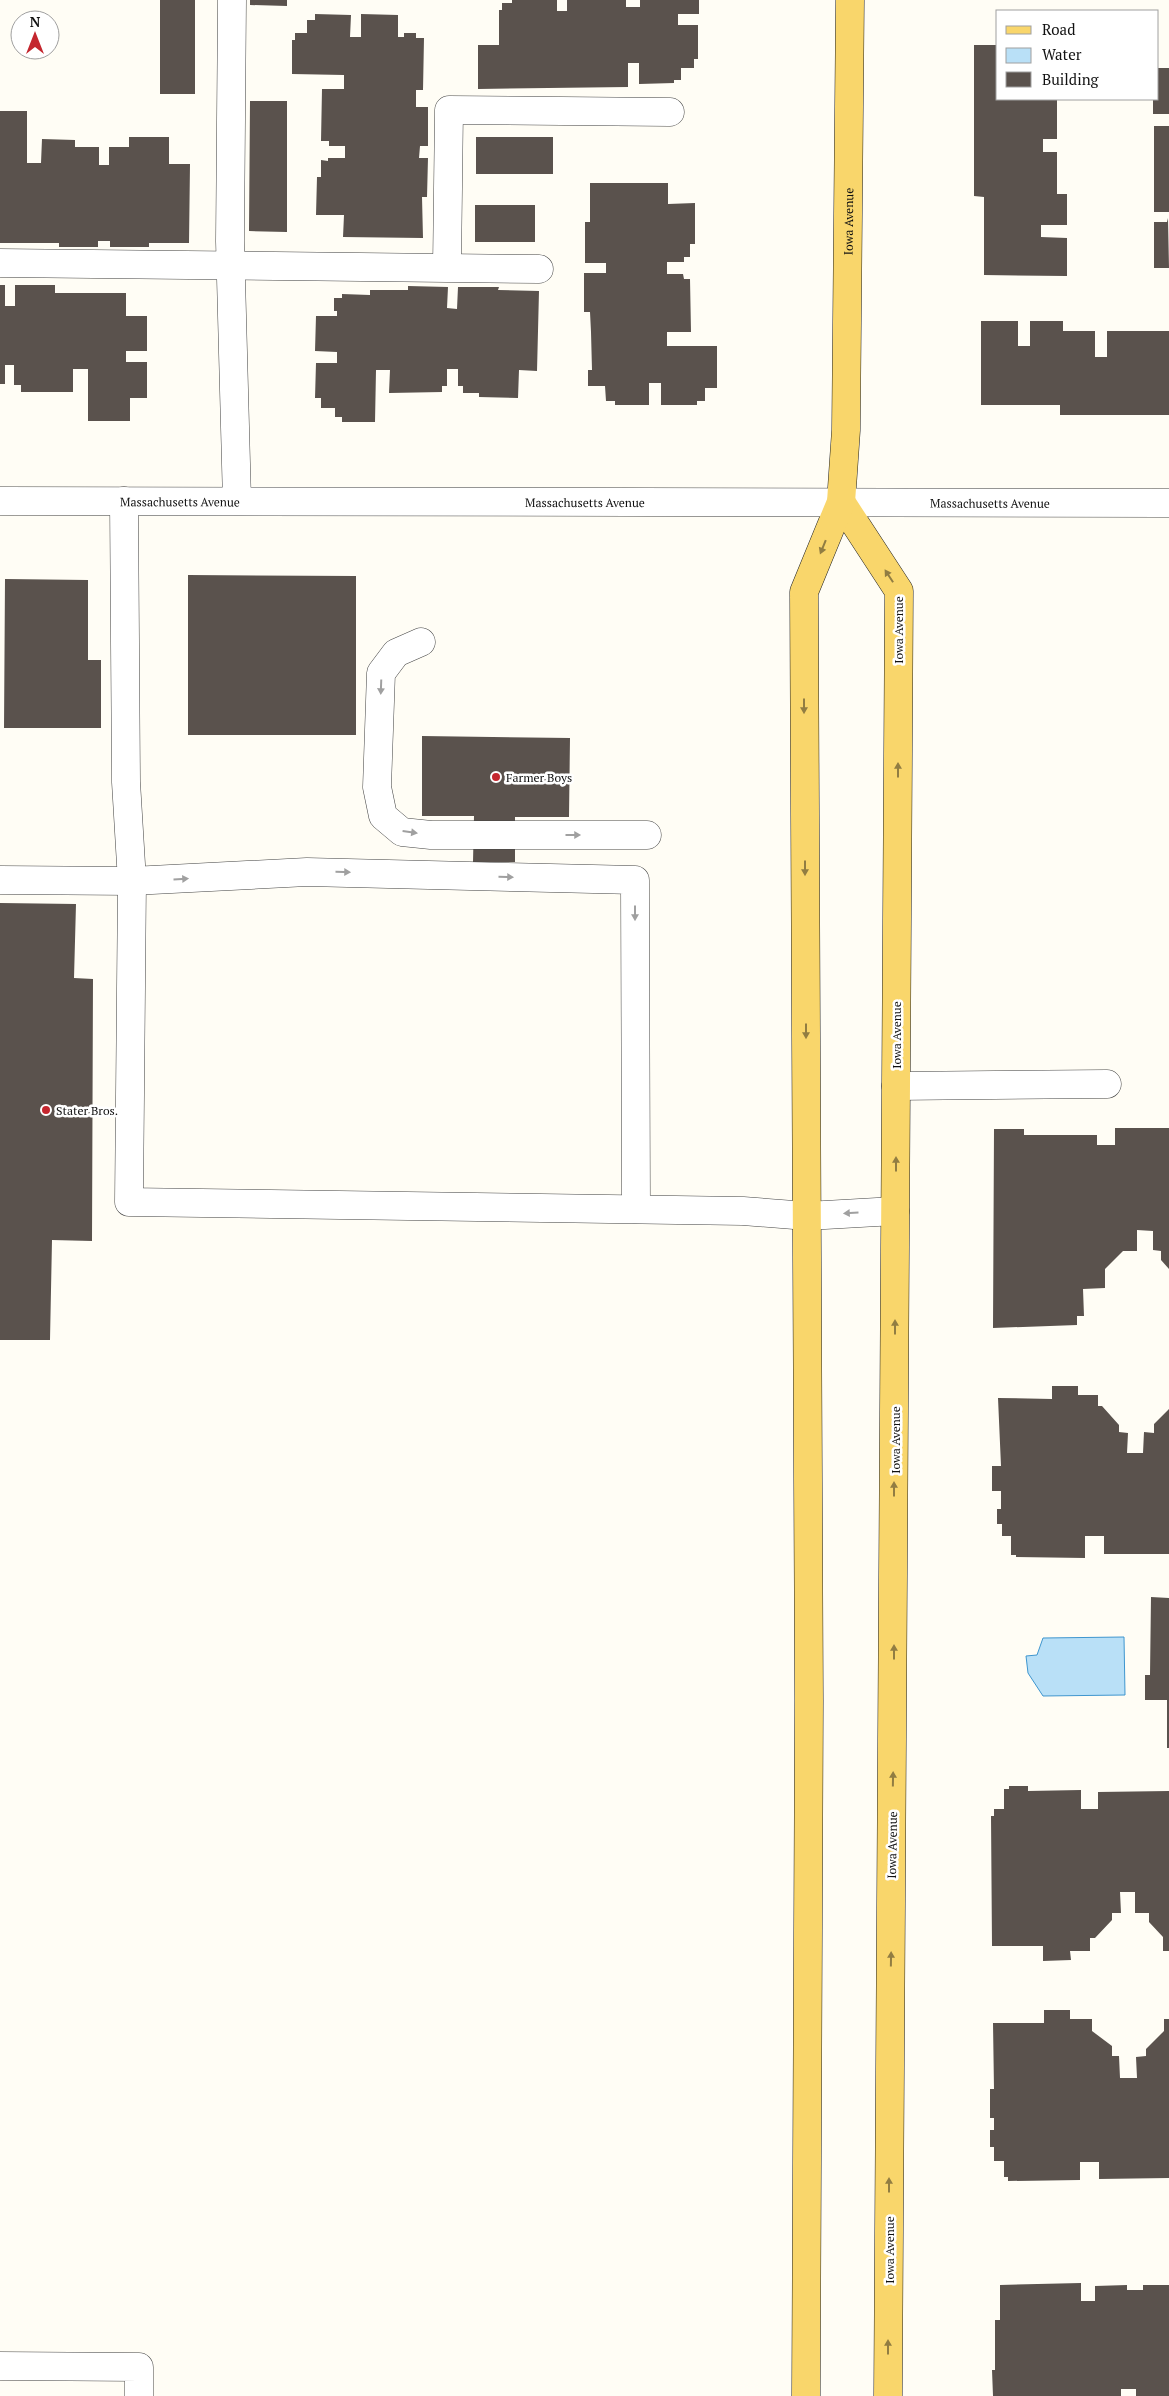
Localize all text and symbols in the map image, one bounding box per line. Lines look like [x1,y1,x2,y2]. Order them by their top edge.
north arrow [10,10,60,60]
legend [996,10,1159,100]
text: N [30,12,41,31]
text: Road [1042,19,1075,39]
text: Water [1042,44,1082,64]
text: Building [1042,69,1100,89]
street label: Iowa Avenue [840,188,856,255]
street label: Massachusetts Avenue [120,494,240,509]
street label: Massachusetts Avenue [525,494,645,510]
street label: Massachusetts Avenue [930,495,1050,510]
one-way arrow [818,540,826,554]
one-way arrow [884,569,893,582]
street label: Iowa Avenue [891,596,906,664]
one-way arrow [376,679,384,695]
one-way arrow [801,698,809,714]
one-way arrow [894,762,902,778]
place label: Farmer Boys [506,770,572,785]
marker: Farmer Boys [490,771,502,783]
one-way arrow [403,829,419,837]
one-way arrow [565,831,581,839]
one-way arrow [801,860,809,876]
one-way arrow [335,869,351,877]
one-way arrow [498,873,514,881]
one-way arrow [173,874,189,882]
one-way arrow [631,905,639,921]
street label: Iowa Avenue [889,1001,904,1069]
one-way arrow [802,1023,810,1039]
place label: Stater Bros. [56,1103,118,1118]
marker: Stater Bros. [40,1104,52,1116]
one-way arrow [892,1156,900,1172]
one-way arrow [843,1210,859,1218]
one-way arrow [891,1319,899,1335]
street label: Iowa Avenue [888,1406,903,1474]
one-way arrow [890,1481,898,1497]
one-way arrow [890,1644,898,1660]
one-way arrow [889,1771,897,1787]
street label: Iowa Avenue [884,1811,900,1879]
one-way arrow [887,1951,895,1967]
one-way arrow [885,2177,893,2193]
street label: Iowa Avenue [882,2216,897,2284]
one-way arrow [884,2339,892,2355]

